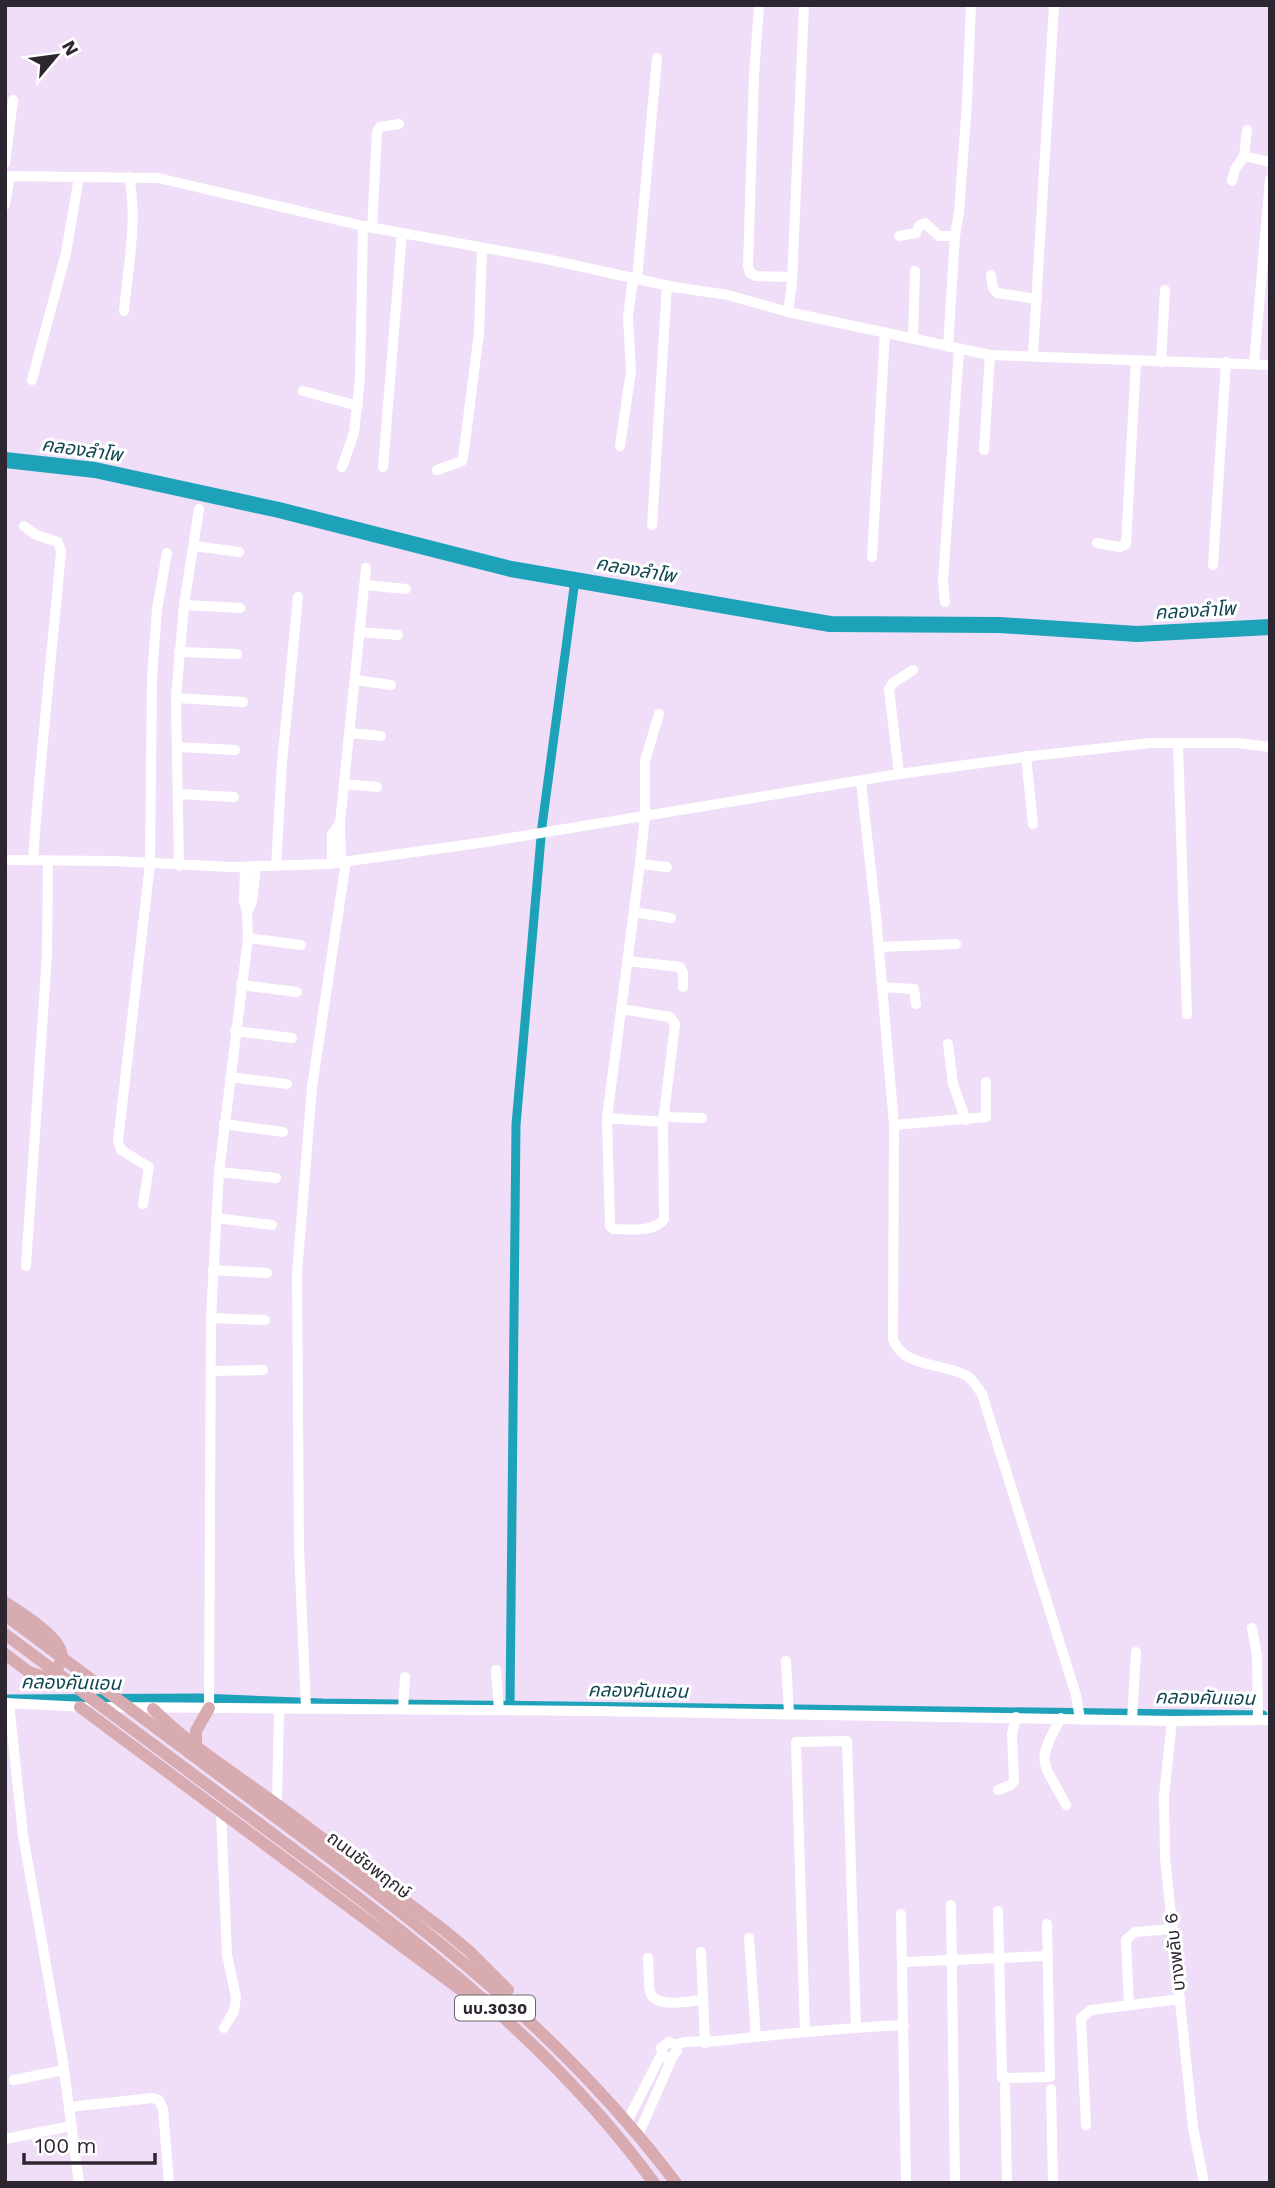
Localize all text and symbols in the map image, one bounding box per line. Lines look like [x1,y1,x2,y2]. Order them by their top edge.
north arrow [21,21,91,91]
text: N [57,36,84,60]
water label: คลองลำโพ [40,432,126,467]
water label: คลองลำโพ [594,551,680,588]
water label: คลองลำโพ [1154,597,1239,624]
water label: คลองคันแอน [21,1670,123,1695]
water label: คลองคันแอน [588,1678,690,1703]
water label: คลองคันแอน [1155,1685,1257,1710]
street label: ถนนชัยพฤกษ์ [323,1826,415,1903]
street label: บางพลับ 6 [1160,1912,1189,1992]
road number: นบ.3030 [455,1996,535,2020]
scale bar [24,2122,156,2166]
text: 100 m [35,2133,97,2158]

